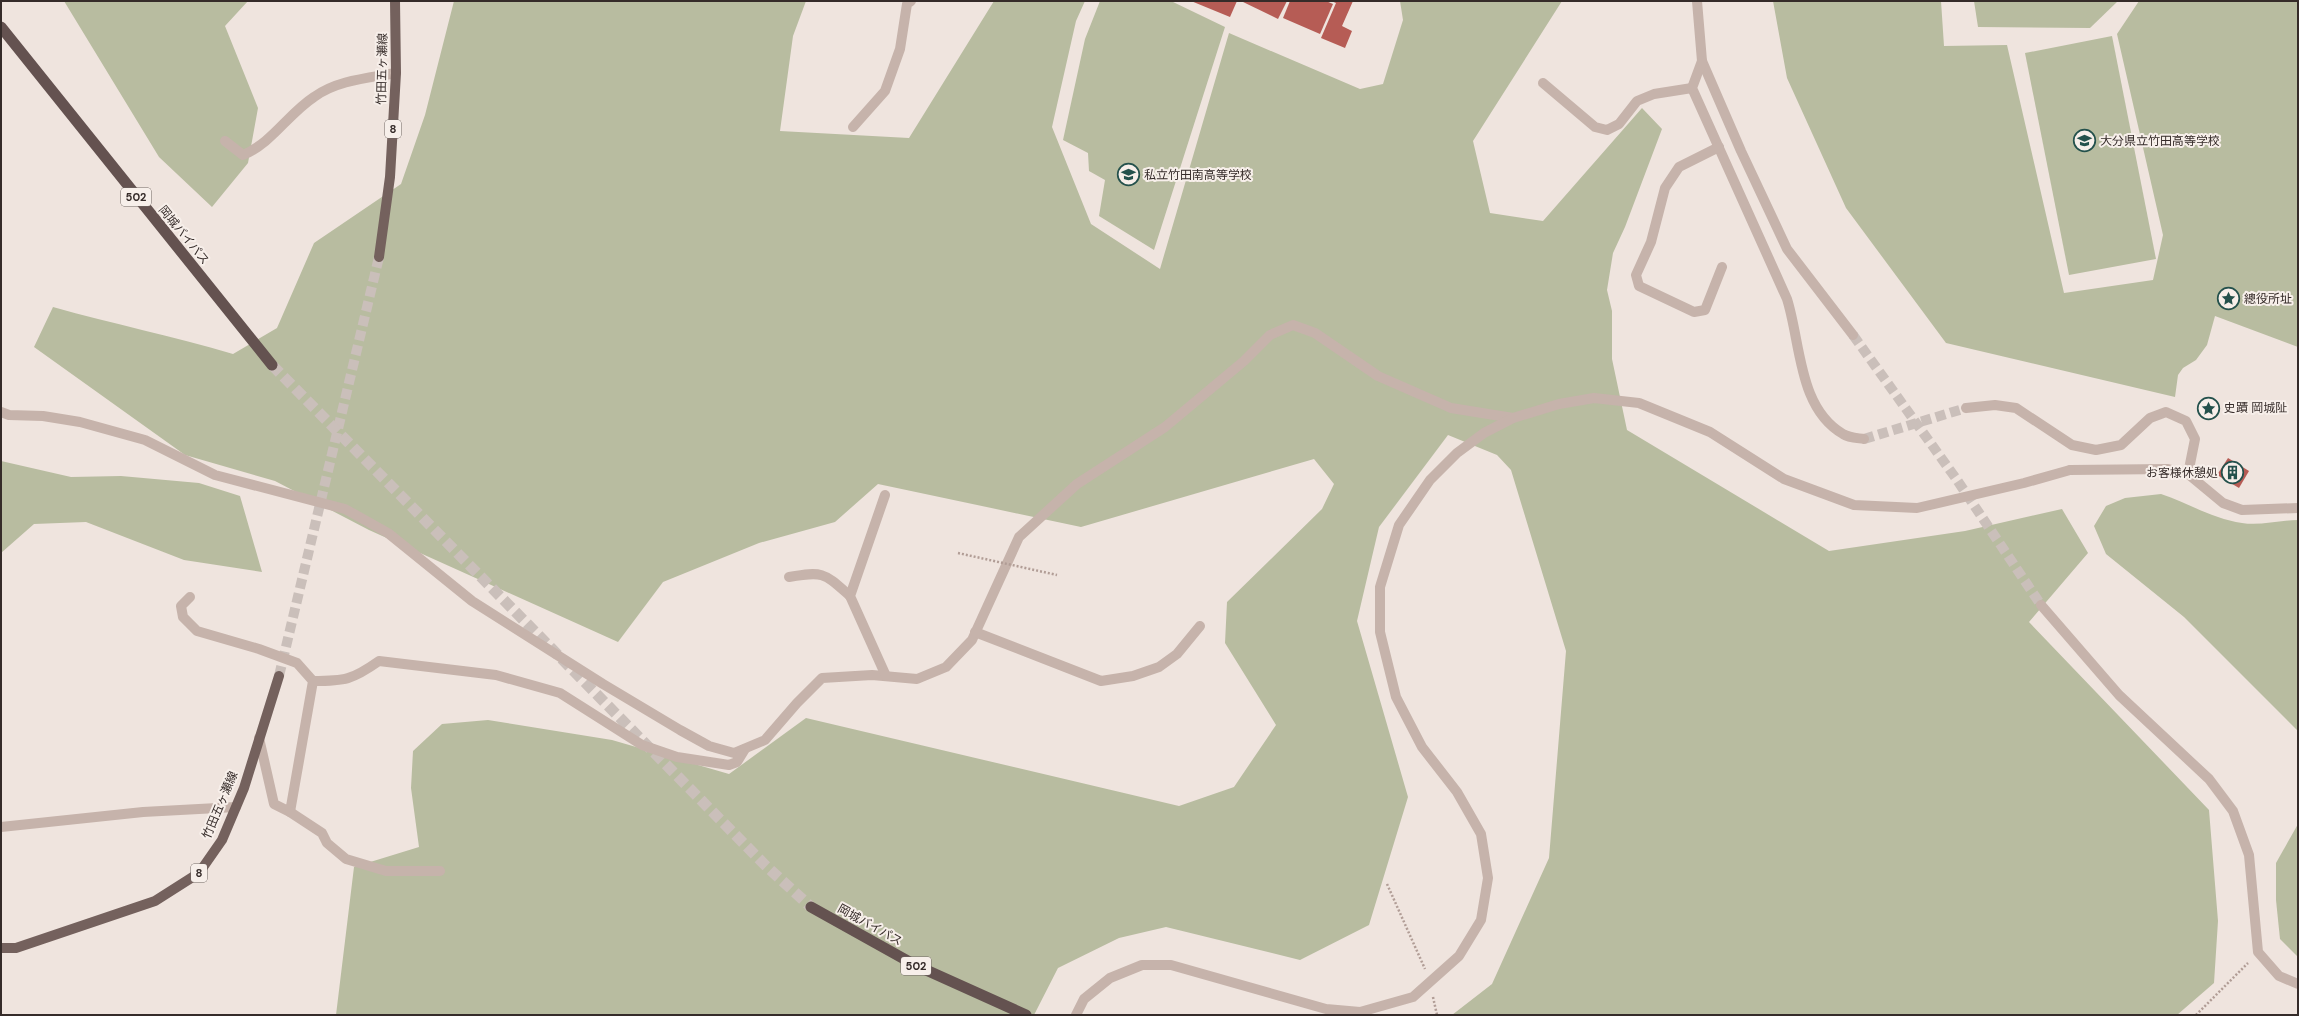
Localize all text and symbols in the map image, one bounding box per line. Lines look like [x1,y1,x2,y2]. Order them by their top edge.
street label: 竹田五ヶ瀬線 [373,33,391,105]
road number: 8 [385,120,401,138]
school or university icon: 大分県立竹田高等学校 [2072,128,2098,154]
place label: 大分県立竹田高等学校 [2100,133,2220,149]
school or university icon: 私立竹田南高等学校 [1116,162,1142,188]
place label: 私立竹田南高等学校 [1144,167,1252,183]
road number: 502 [121,188,151,206]
street label: 岡城バイパス [155,202,213,268]
place icon: 總役所址 [2216,286,2242,312]
place label: 總役所址 [2244,291,2292,307]
place icon: 史蹟 岡城阯 [2195,395,2221,421]
place label: 史蹟 岡城阯 [2224,400,2287,416]
building icon: お客様休憩処 [2220,460,2246,486]
place label: お客様休憩処 [2146,465,2218,481]
street label: 竹田五ヶ瀬線 [199,769,241,841]
road number: 8 [191,864,207,882]
street label: 岡城バイパス [835,901,905,949]
road number: 502 [901,957,931,975]

